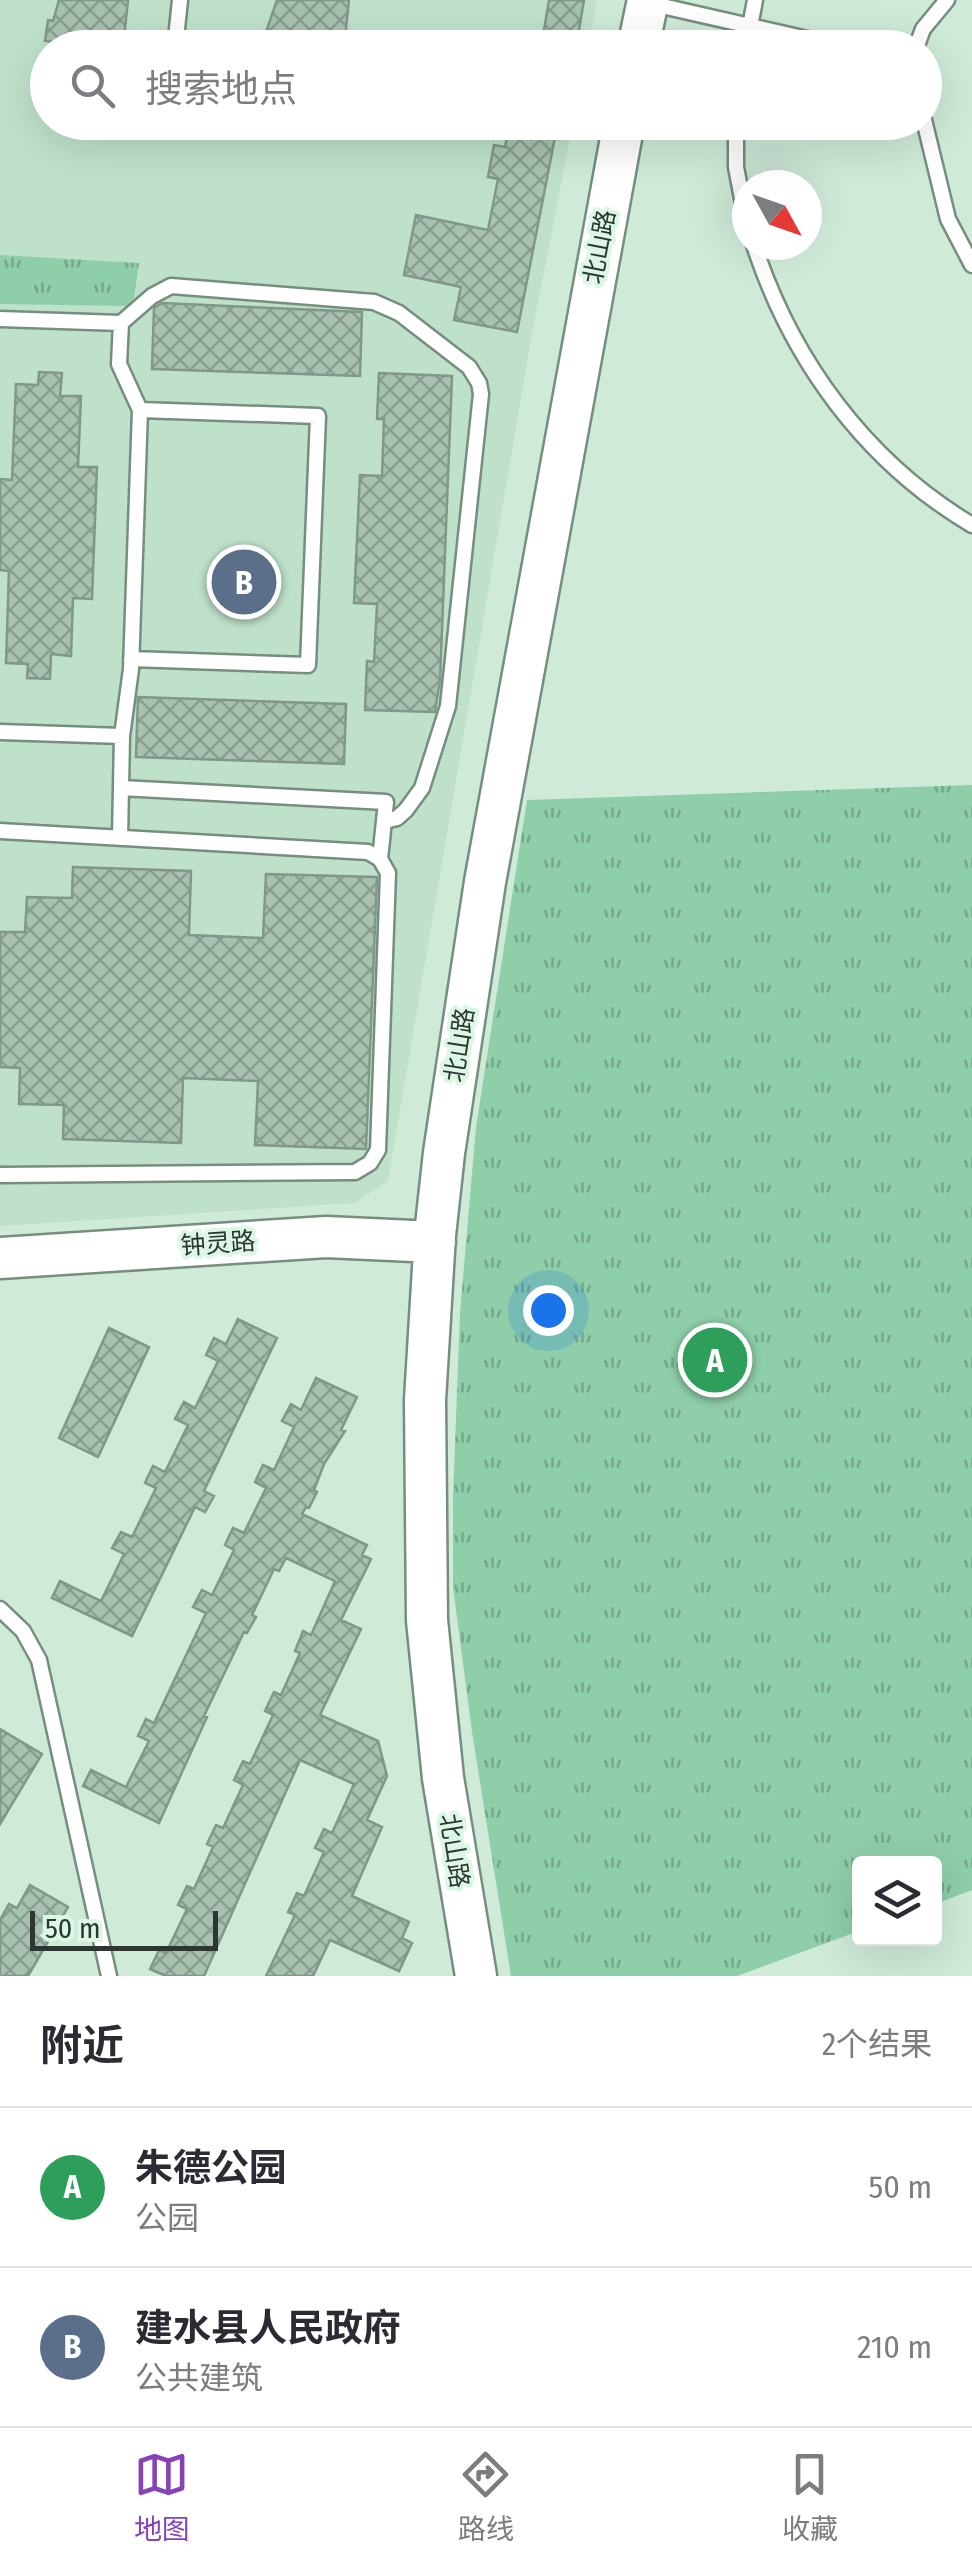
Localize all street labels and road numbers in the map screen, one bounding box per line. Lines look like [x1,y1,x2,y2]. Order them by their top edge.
street label: 北山路 [578,207,622,287]
street label: 北山路 [439,1006,481,1084]
street label: 钟灵路 [180,1226,256,1262]
street label: 北山路 [433,1812,475,1890]

